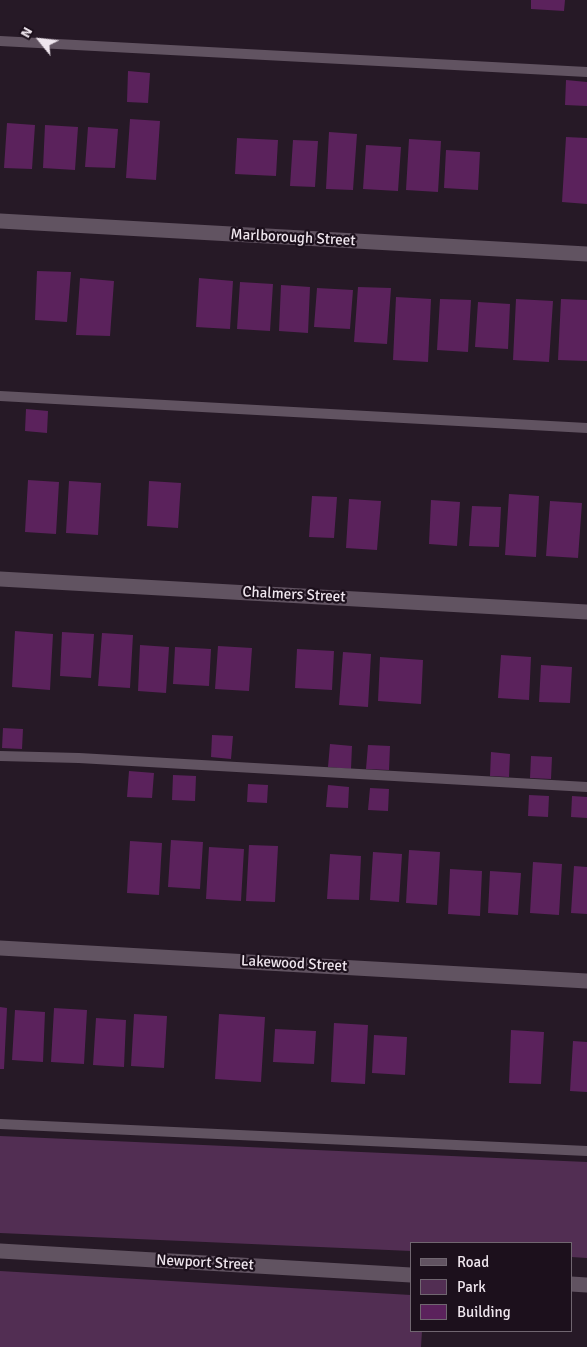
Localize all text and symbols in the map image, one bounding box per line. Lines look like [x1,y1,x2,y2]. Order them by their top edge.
north arrow [15,15,65,65]
text: N [17,24,36,41]
street label: Marlborough Street [230,226,356,250]
street label: Chalmers Street [242,583,346,607]
street label: Lakewood Street [240,952,348,976]
legend [410,1242,572,1332]
street label: Newport Street [156,1251,254,1275]
text: Road [457,1253,489,1271]
text: Park [457,1278,486,1296]
text: Building [457,1303,511,1321]

